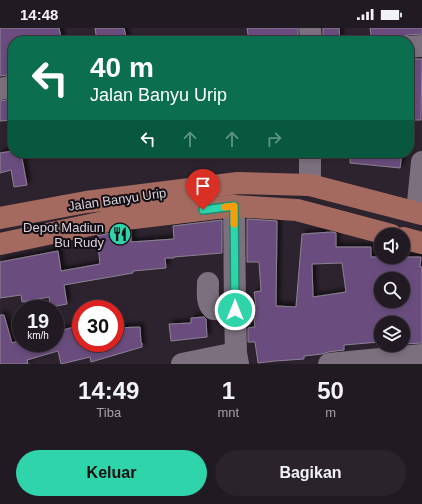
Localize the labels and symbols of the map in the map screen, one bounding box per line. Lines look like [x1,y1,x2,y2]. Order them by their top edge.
pin [186,169,220,210]
street label: Jalan Banyu Urip [67,185,167,214]
place label: Depot Madiun Bu Rudy [23,220,104,250]
restaurant icon: Depot Madiun Bu Rudy [107,221,133,247]
position arrow [214,289,256,331]
speed limit sign: 30 [72,300,124,352]

